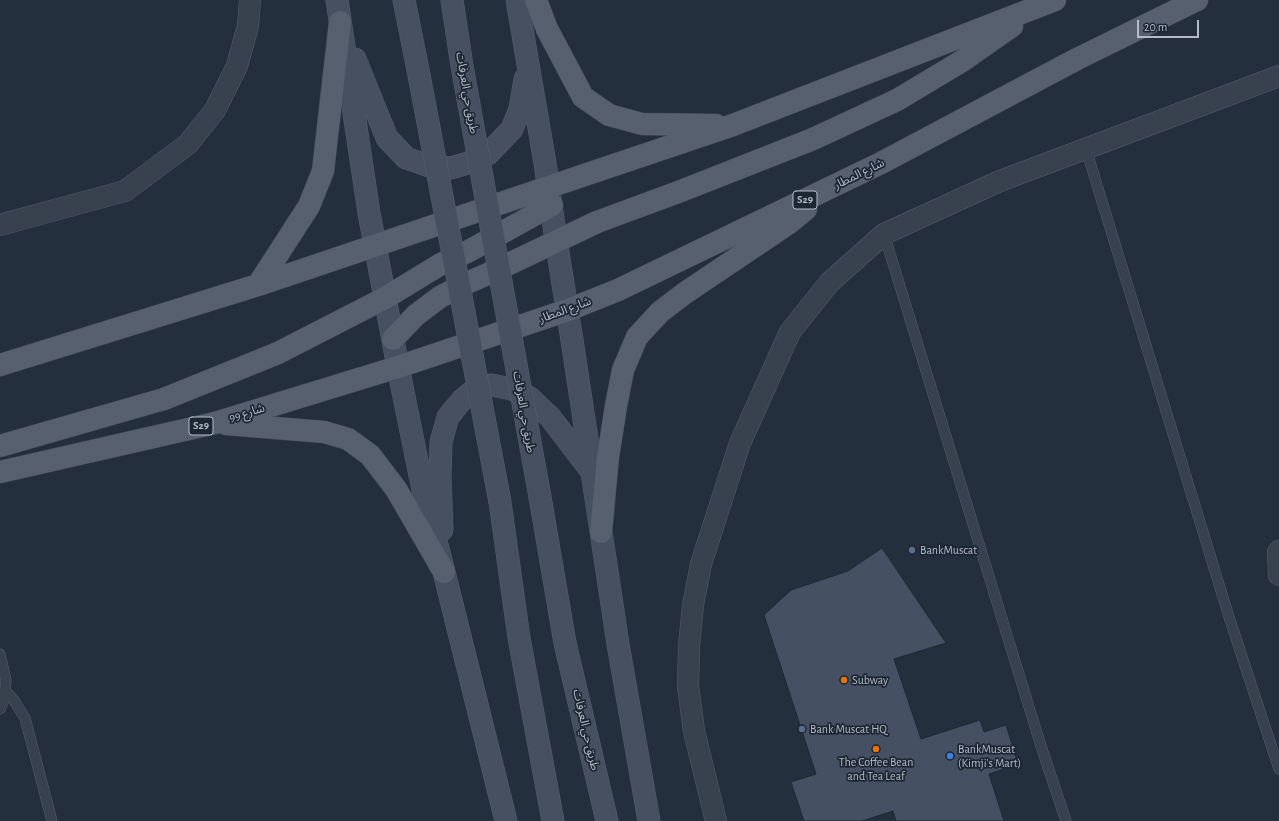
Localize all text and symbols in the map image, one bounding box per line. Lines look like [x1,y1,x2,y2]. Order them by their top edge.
scale bar [1139,12,1201,38]
text: 20 m [1144,21,1167,33]
street label: طريق حي العرفات [453,51,481,135]
street label: شارع المطار [831,156,887,192]
road number: S29 [793,191,817,209]
street label: شارع المطار [537,294,593,326]
street label: طريق حي العرفات [510,370,538,454]
street label: 99 شارع [227,401,267,425]
road number: S29 [189,417,213,435]
place label: BankMuscat [920,543,977,557]
marker: BankMuscat [907,545,917,555]
place label: Subway [852,673,888,687]
marker: Subway [839,675,849,685]
street label: طريق حي العرفات [570,688,602,772]
place label: Bank Muscat HQ [810,722,887,736]
marker: Bank Muscat HQ [797,724,807,734]
place label: BankMuscat (Kimji's Mart) [958,742,1021,770]
marker: The Coffee Bean and Tea Leaf [871,744,881,754]
marker: BankMuscat (Kimji's Mart) [945,751,955,761]
place label: The Coffee Bean and Tea Leaf [839,755,913,783]

